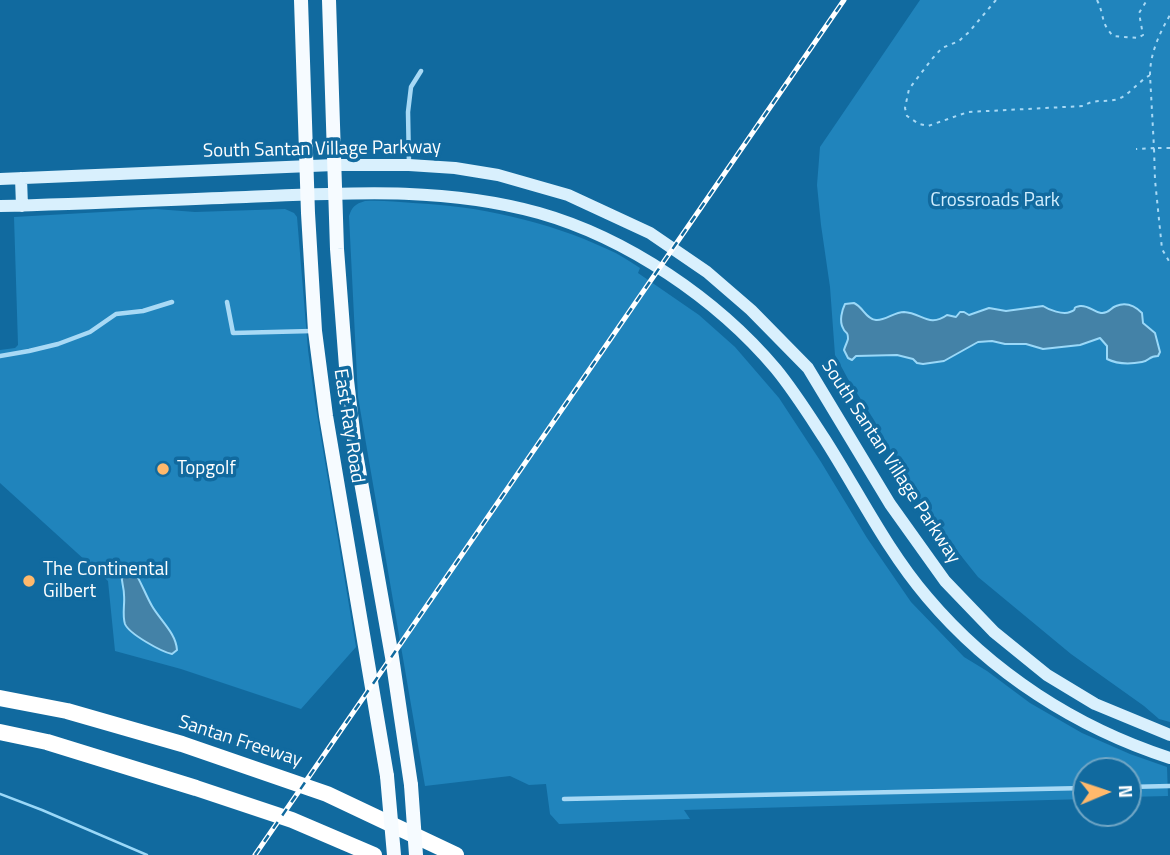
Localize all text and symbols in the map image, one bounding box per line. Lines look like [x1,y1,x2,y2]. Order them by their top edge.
street label: South Santan Village Parkway [203,137,441,163]
park label: Crossroads Park [930,190,1060,212]
street label: South Santan Village Parkway [816,356,964,568]
street label: East Ray Road [328,367,368,485]
place label: Topgolf [177,458,236,480]
marker: Topgolf [155,461,171,477]
place label: The Continental Gilbert [43,559,169,603]
marker: The Continental Gilbert [21,573,37,589]
street label: Santan Freeway [175,711,305,773]
north arrow [1072,757,1142,827]
text: N [1112,784,1141,798]

